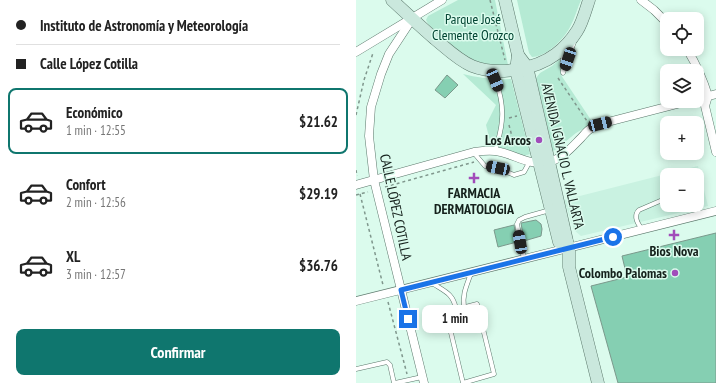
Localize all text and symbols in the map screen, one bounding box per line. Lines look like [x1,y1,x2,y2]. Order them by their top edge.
park label: Parque José Clemente Orozco [432,10,514,44]
map controls [660,12,704,212]
button: locate [660,12,704,56]
text: Instituto de Astronomía y Meteorología [40,16,248,35]
car [558,46,578,72]
text: Calle López Cotilla [40,54,138,73]
button: layers [660,64,704,108]
car [485,67,505,93]
street label: AVENIDA IGNACIO L. VALLARTA [537,81,589,231]
icon: car [18,103,54,139]
text: Económico [66,103,123,122]
text: $21.62 [299,112,338,131]
car [587,115,613,133]
button: + [660,116,704,160]
text: 1 min · 12:55 [66,122,126,139]
place label: Los Arcos [485,131,531,149]
marker: Los Arcos [534,135,544,145]
street label: CALLE LÓPEZ COTILLA [376,152,416,262]
car [485,160,511,176]
button: − [660,168,704,212]
marker: FARMACIA DERMATOLOGIA [469,173,479,183]
icon: car [18,175,54,211]
text: Confort [66,175,106,194]
text: $29.19 [299,184,338,203]
place label: FARMACIA DERMATOLOGIA [434,184,515,218]
text: 2 min · 12:56 [66,194,126,211]
route start [604,228,622,246]
car [512,229,528,255]
marker: Bios Nova [668,229,680,241]
place label: Bios Nova [649,242,699,260]
icon: car [18,247,54,283]
text: XL [66,247,80,266]
text: $36.76 [299,256,338,275]
place label: Colombo Palomas [579,264,667,282]
text: 3 min · 12:57 [66,266,126,283]
marker: Colombo Palomas [670,268,680,278]
callout: 1 min [422,305,488,333]
route end [399,310,417,328]
text: 1 min [442,310,468,327]
button: Confirmar [16,329,340,375]

